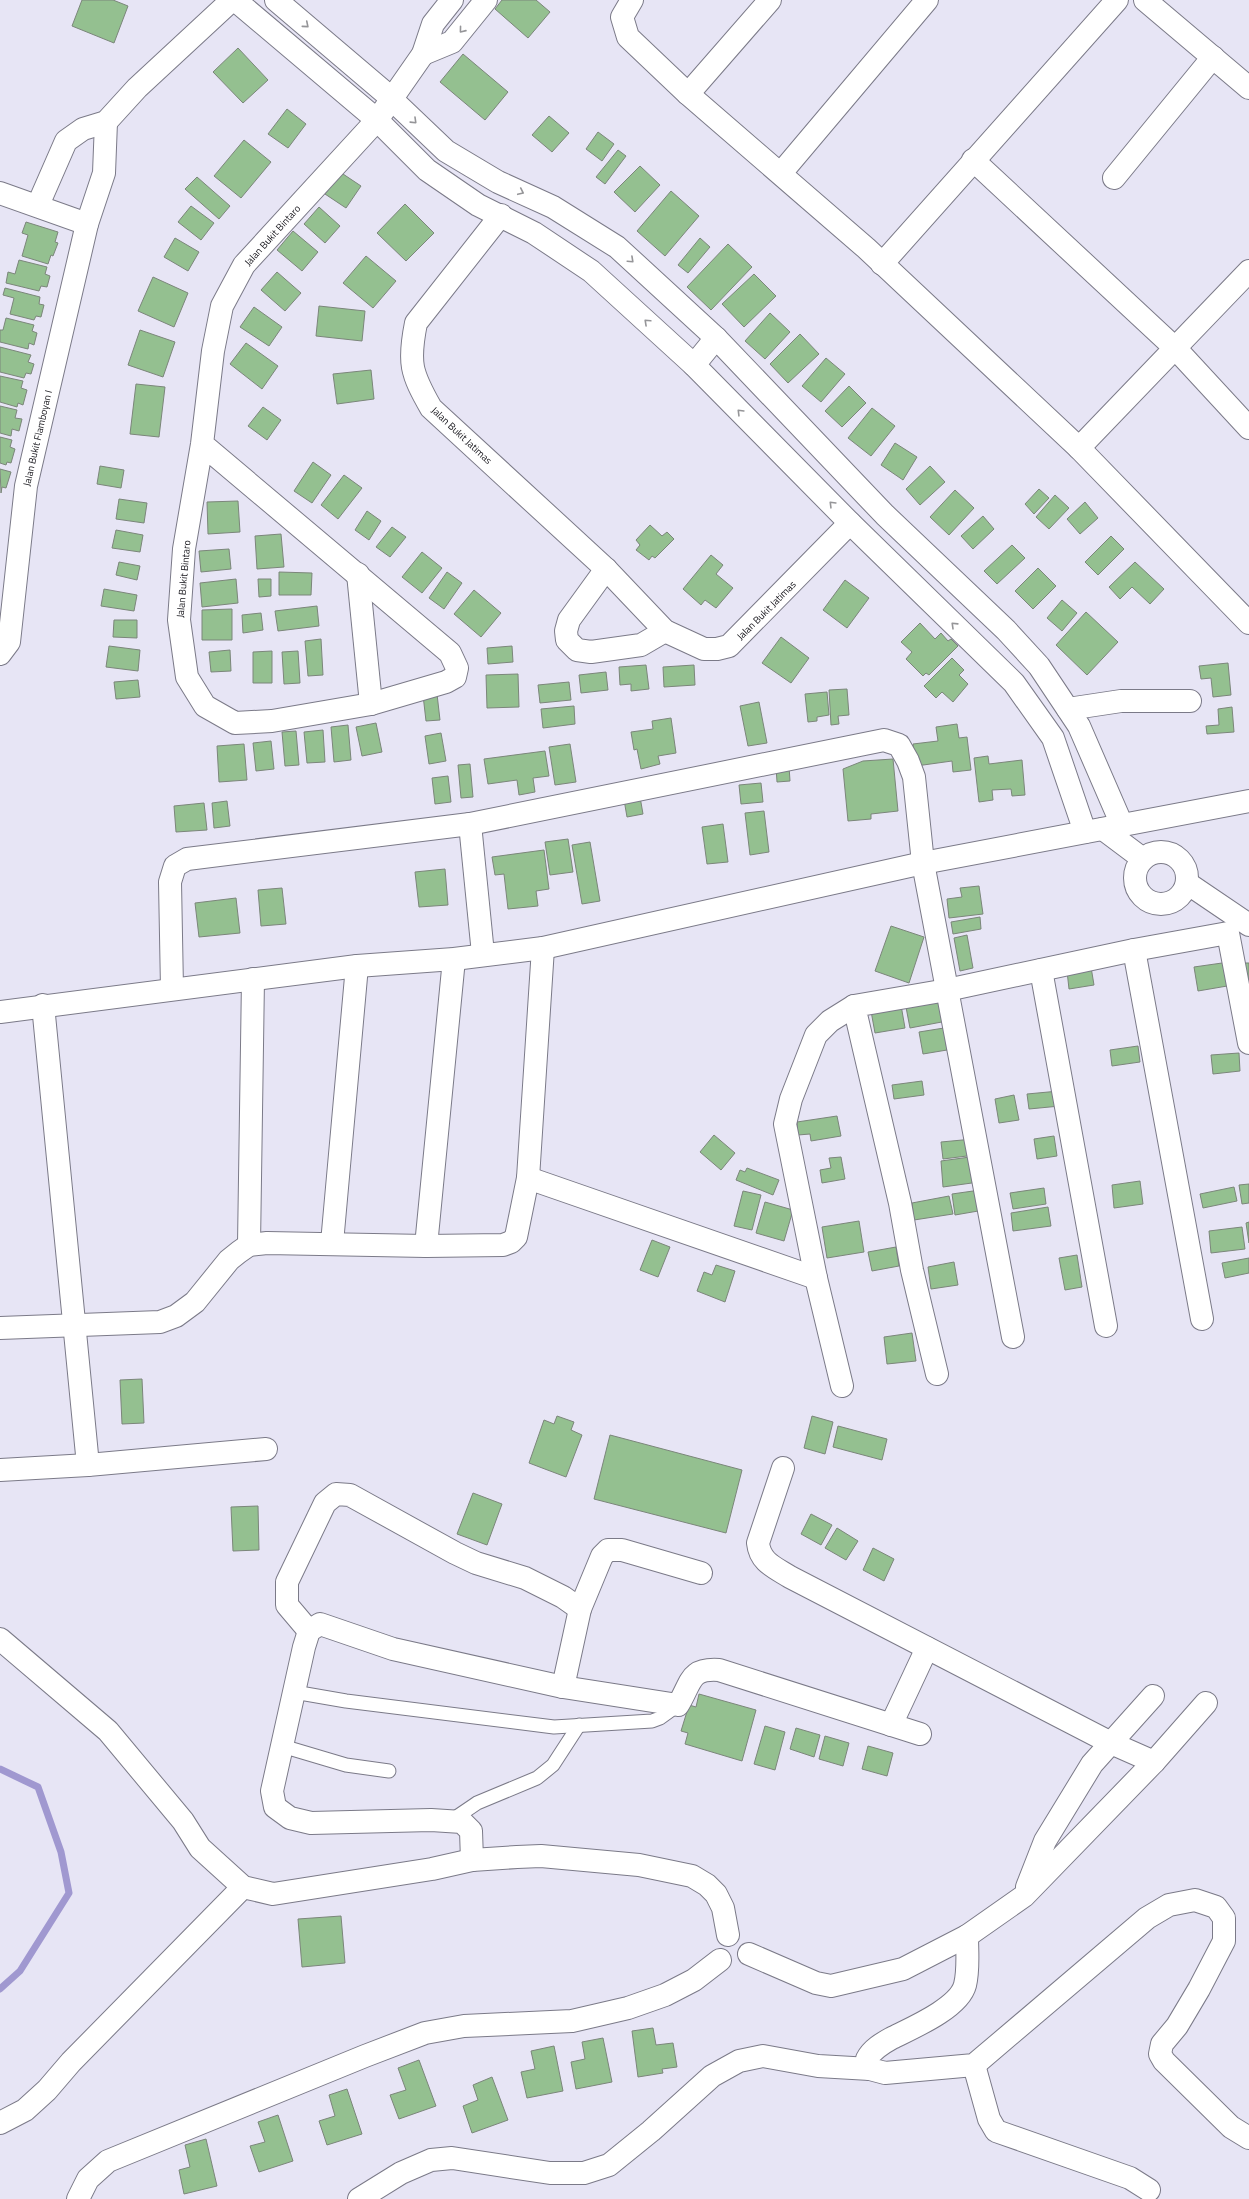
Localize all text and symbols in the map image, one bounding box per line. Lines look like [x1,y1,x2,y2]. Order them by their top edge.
one-way arrow [301,21,309,28]
one-way arrow [459,26,466,33]
one-way arrow [409,116,417,123]
one-way arrow [517,187,524,195]
street label: Jalan Bukit Bintaro [241,201,304,269]
one-way arrow [627,255,634,262]
one-way arrow [644,320,651,327]
street label: Jalan Bukit Flamboyan I [19,389,56,488]
street label: Jalan Bukit Jatimas [428,403,496,468]
one-way arrow [737,409,745,417]
one-way arrow [829,502,836,509]
street label: Jalan Bukit Bintaro [173,540,194,618]
street label: Jalan Bukit Jatimas [733,577,800,643]
one-way arrow [951,622,959,630]

